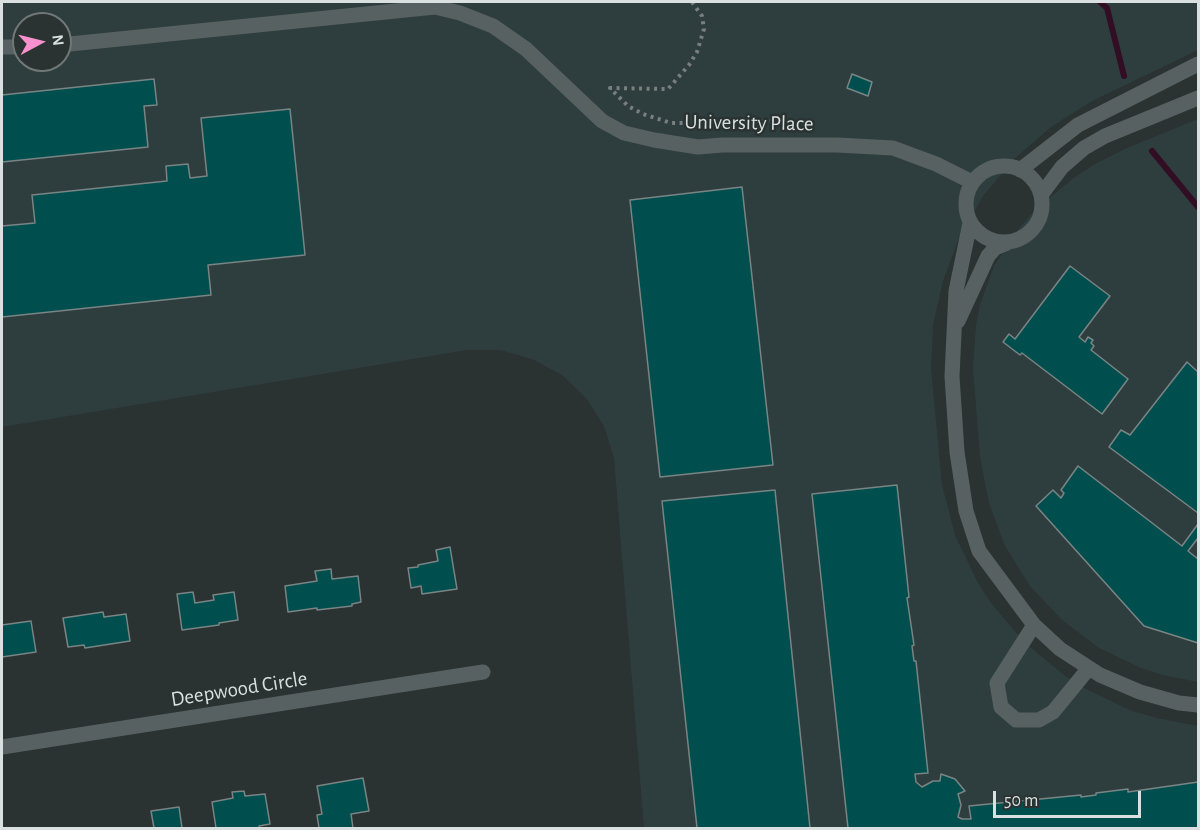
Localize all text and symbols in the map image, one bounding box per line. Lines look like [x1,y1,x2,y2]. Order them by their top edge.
north arrow [12,12,72,72]
text: N [49,34,66,47]
street label: University Place [684,109,814,137]
street label: Deepwood Circle [169,666,309,712]
scale bar [996,779,1144,817]
text: 50 m [1004,792,1038,810]

